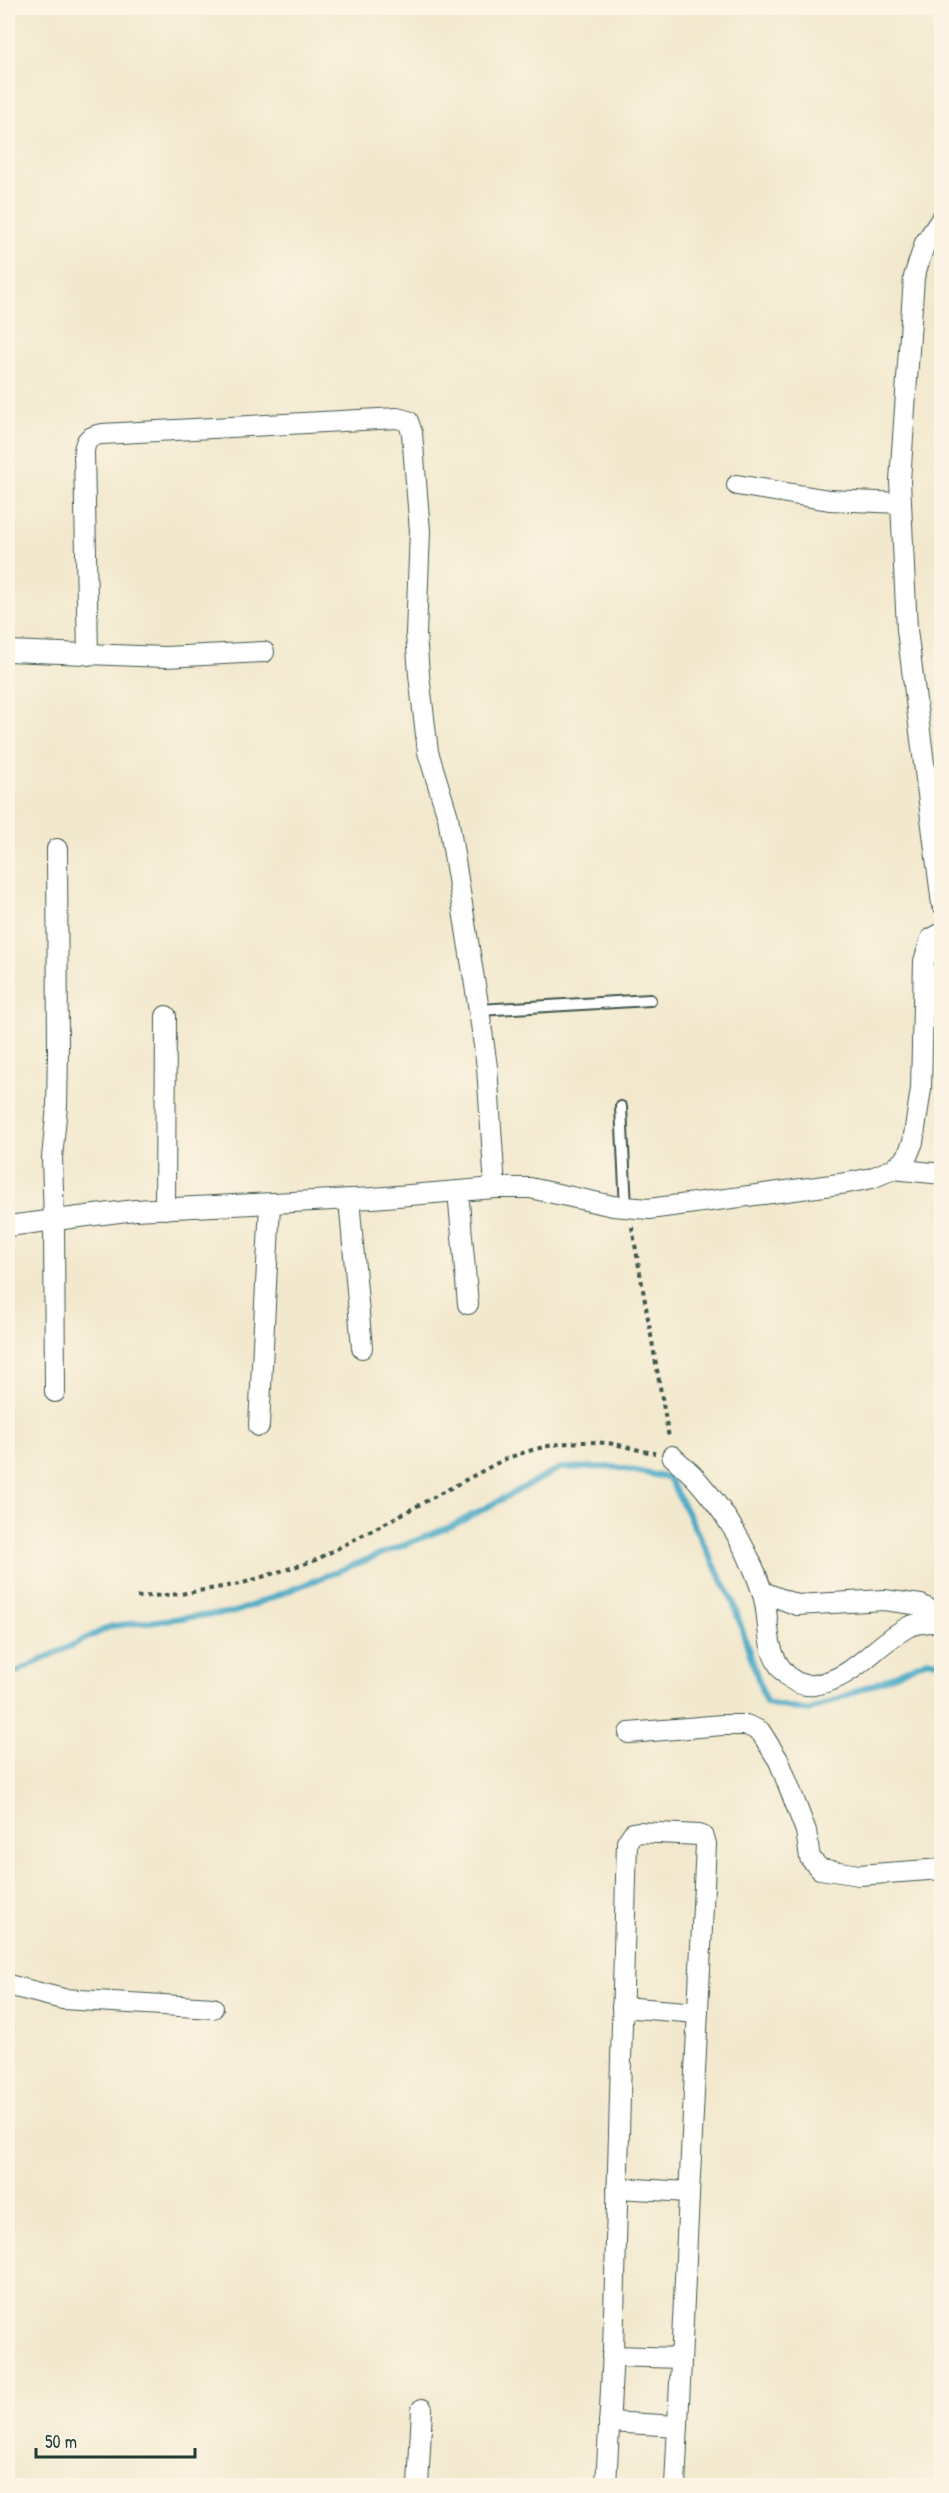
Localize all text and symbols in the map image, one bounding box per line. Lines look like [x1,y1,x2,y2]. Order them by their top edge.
scale bar [36,2421,195,2459]
text: 50 m [45,2429,77,2454]

